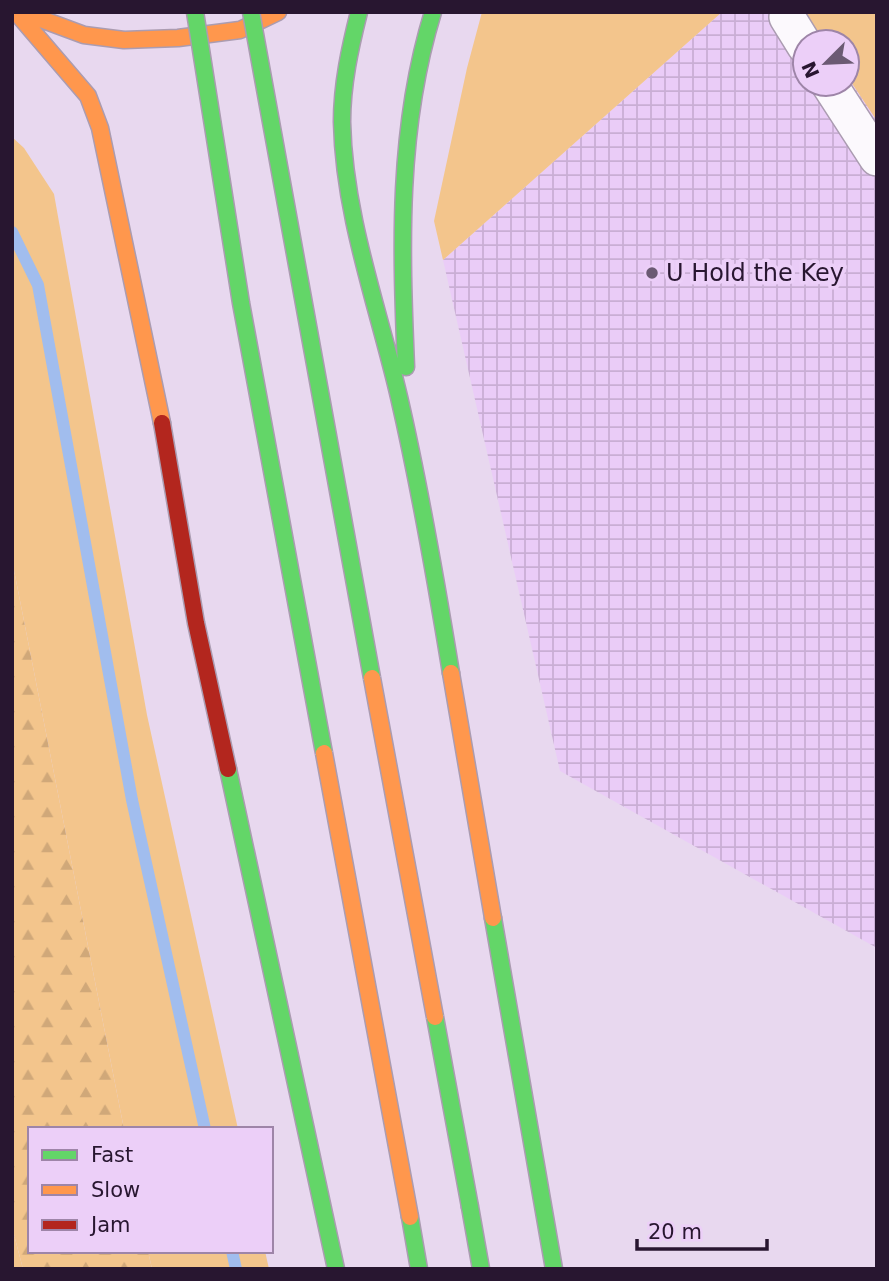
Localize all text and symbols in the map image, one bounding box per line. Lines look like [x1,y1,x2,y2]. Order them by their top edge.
north arrow [791,28,861,98]
text: N [797,58,824,82]
place label: U Hold the Key [666,259,844,287]
marker: U Hold the Key [644,265,660,281]
legend [28,1127,273,1253]
text: Fast [91,1143,133,1167]
text: Slow [91,1178,140,1202]
scale bar [637,1208,766,1252]
text: Jam [89,1213,131,1237]
text: 20 m [648,1220,702,1244]

